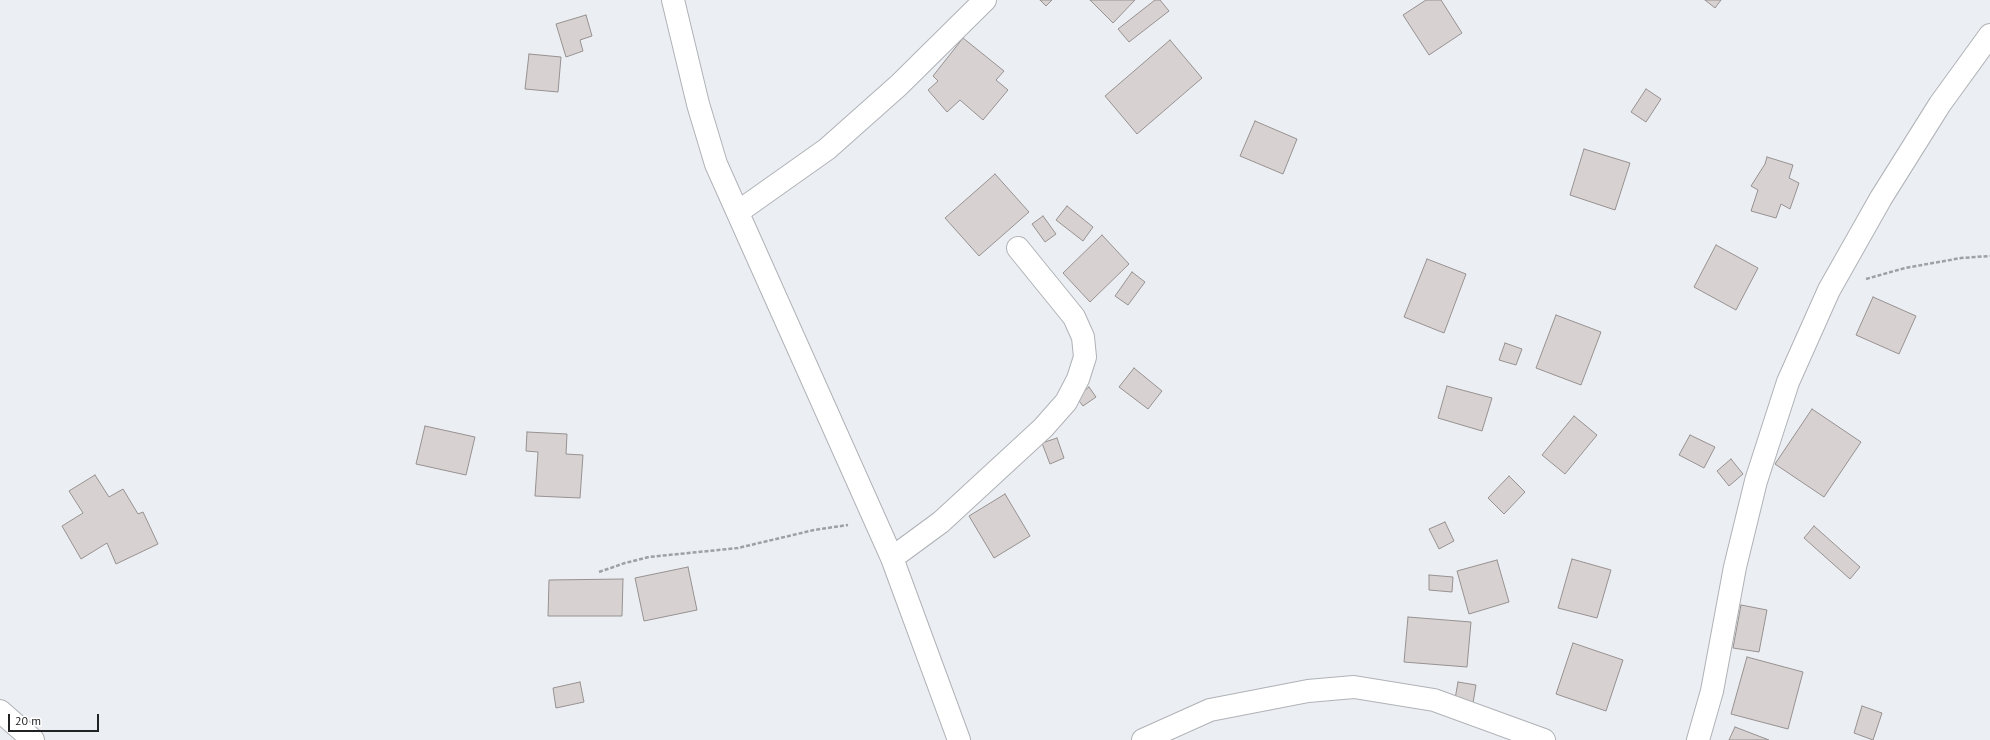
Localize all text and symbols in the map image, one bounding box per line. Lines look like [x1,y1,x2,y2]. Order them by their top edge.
scale bar [10,706,101,732]
text: 20 m [15,713,41,728]

